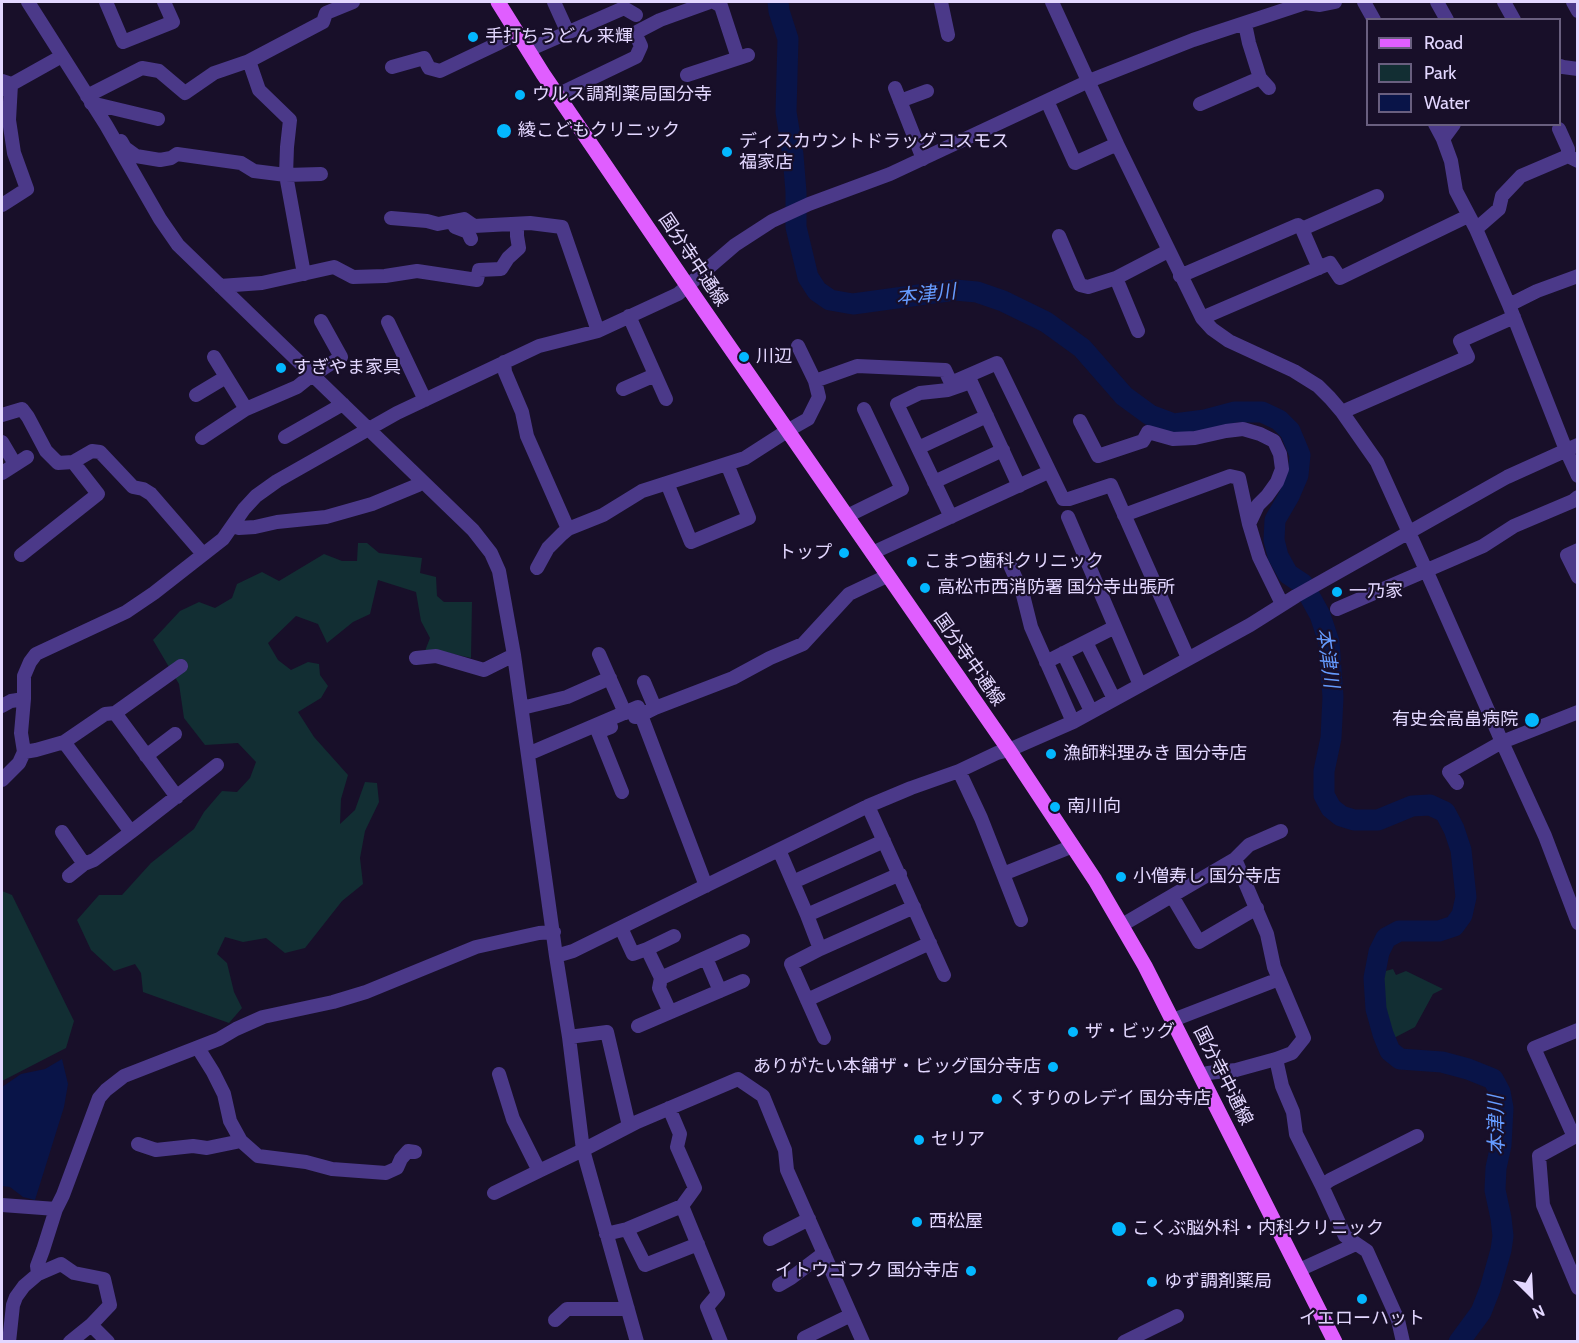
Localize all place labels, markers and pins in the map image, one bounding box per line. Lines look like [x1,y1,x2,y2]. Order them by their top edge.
place label: 手打ちうどん 来輝 [485,26,633,48]
marker: 手打ちうどん 来輝 [466,30,480,44]
place label: ウルス調剤薬局国分寺 [532,84,712,106]
marker: ウルス調剤薬局国分寺 [513,88,527,102]
place label: 綾こどもクリニック [518,120,680,142]
marker: 綾こどもクリニック [495,122,513,140]
place label: ディスカウントドラッグコスモス 福家店 [739,131,1009,174]
marker: ディスカウントドラッグコスモス 福家店 [720,145,734,159]
place label: 川辺 [756,346,792,368]
marker: 川辺 [737,350,751,364]
place label: すぎやま家具 [293,357,401,379]
marker: すぎやま家具 [274,361,288,375]
place label: トップ [778,542,832,564]
marker: トップ [837,546,851,560]
place label: こまつ歯科クリニック [924,551,1104,573]
marker: こまつ歯科クリニック [905,555,919,569]
place label: 高松市西消防署 国分寺出張所 [937,577,1175,599]
marker: 高松市西消防署 国分寺出張所 [918,581,932,595]
place label: 一乃家 [1349,581,1403,603]
marker: 一乃家 [1330,585,1344,599]
place label: 有史会高畠病院 [1392,709,1518,731]
marker: 有史会高畠病院 [1523,711,1541,729]
place label: 漁師料理みき 国分寺店 [1063,743,1247,765]
marker: 漁師料理みき 国分寺店 [1044,747,1058,761]
place label: 南川向 [1067,796,1121,818]
marker: 南川向 [1048,800,1062,814]
place label: 小僧寿し 国分寺店 [1133,866,1281,888]
marker: 小僧寿し 国分寺店 [1114,870,1128,884]
place label: ザ・ビッグ [1085,1021,1175,1043]
marker: ザ・ビッグ [1066,1025,1080,1039]
place label: ありがたい本舗ザ・ビッグ国分寺店 [753,1056,1041,1078]
marker: ありがたい本舗ザ・ビッグ国分寺店 [1046,1060,1060,1074]
place label: くすりのレデイ 国分寺店 [1009,1088,1211,1110]
marker: くすりのレデイ 国分寺店 [990,1092,1004,1106]
place label: セリア [931,1129,985,1151]
marker: セリア [912,1133,926,1147]
place label: 西松屋 [929,1211,983,1233]
marker: 西松屋 [910,1215,924,1229]
place label: こくぶ脳外科・内科クリニック [1132,1218,1384,1240]
marker: こくぶ脳外科・内科クリニック [1110,1220,1128,1238]
place label: イトウゴフク 国分寺店 [775,1260,959,1282]
marker: イトウゴフク 国分寺店 [964,1264,978,1278]
place label: ゆず調剤薬局 [1164,1271,1272,1293]
marker: ゆず調剤薬局 [1145,1275,1159,1289]
marker: イエローハット [1355,1292,1369,1306]
place label: イエローハット [1299,1308,1425,1330]

